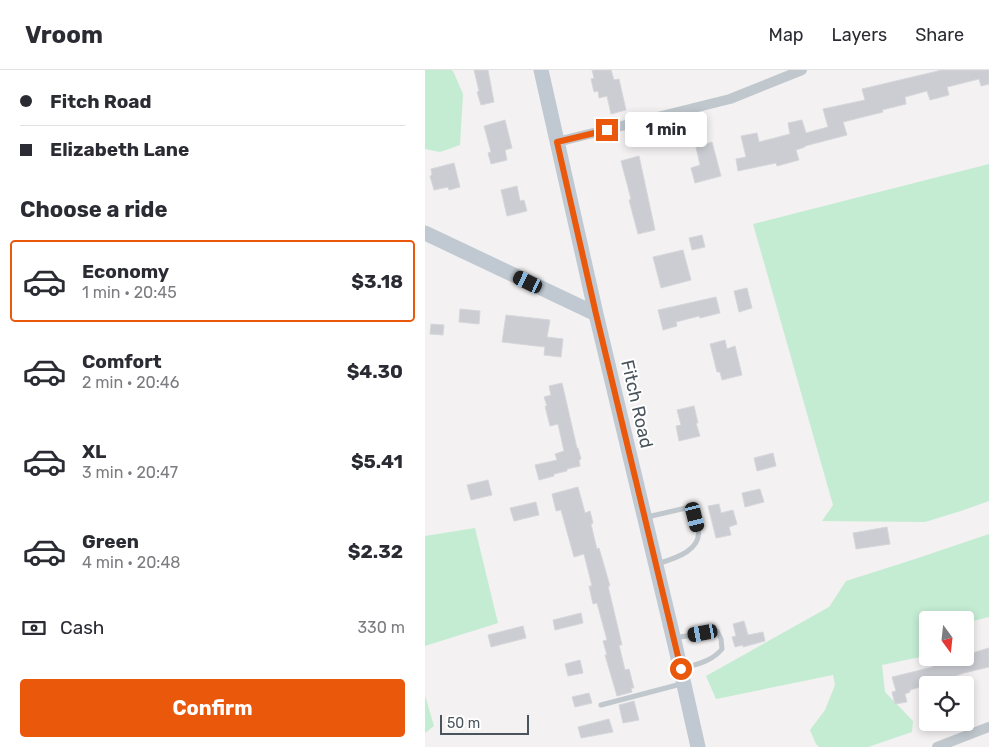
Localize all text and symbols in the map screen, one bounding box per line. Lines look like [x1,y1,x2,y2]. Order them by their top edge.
text: Vroom [25,21,103,49]
text: Map [769,24,804,46]
text: Layers [832,24,887,46]
text: Share [915,24,964,46]
text: Fitch Road [50,90,151,113]
callout: 1 min [625,112,707,148]
route end [596,119,618,141]
text: 1 min [646,120,686,139]
text: Elizabeth Lane [50,138,189,161]
text: Choose a ride [20,196,167,223]
icon: car [22,259,67,304]
text: Economy [82,260,169,283]
car [511,269,544,295]
text: $3.18 [351,270,403,293]
text: 1 min · 20:45 [82,283,177,302]
icon: car [22,349,67,394]
text: Comfort [82,350,162,373]
street label: Fitch Road [616,358,658,450]
text: $4.30 [347,360,403,383]
text: 2 min · 20:46 [82,373,179,392]
icon: car [22,439,67,484]
text: XL [82,440,106,463]
text: $5.41 [351,450,403,473]
text: 3 min · 20:47 [82,463,178,482]
car [684,501,705,533]
icon: car [22,529,67,574]
text: Green [82,530,139,553]
text: $2.32 [348,540,403,563]
text: 4 min · 20:48 [82,553,181,572]
north arrow [919,611,974,666]
map controls [919,611,974,731]
icon: cash [20,614,48,642]
text: Cash [60,616,104,639]
text: 330 m [357,618,405,637]
car [686,623,719,643]
route start [670,658,692,680]
button: locate [919,676,974,731]
button: Confirm [20,679,405,737]
scale bar [440,712,529,735]
text: 50 m [447,715,480,732]

